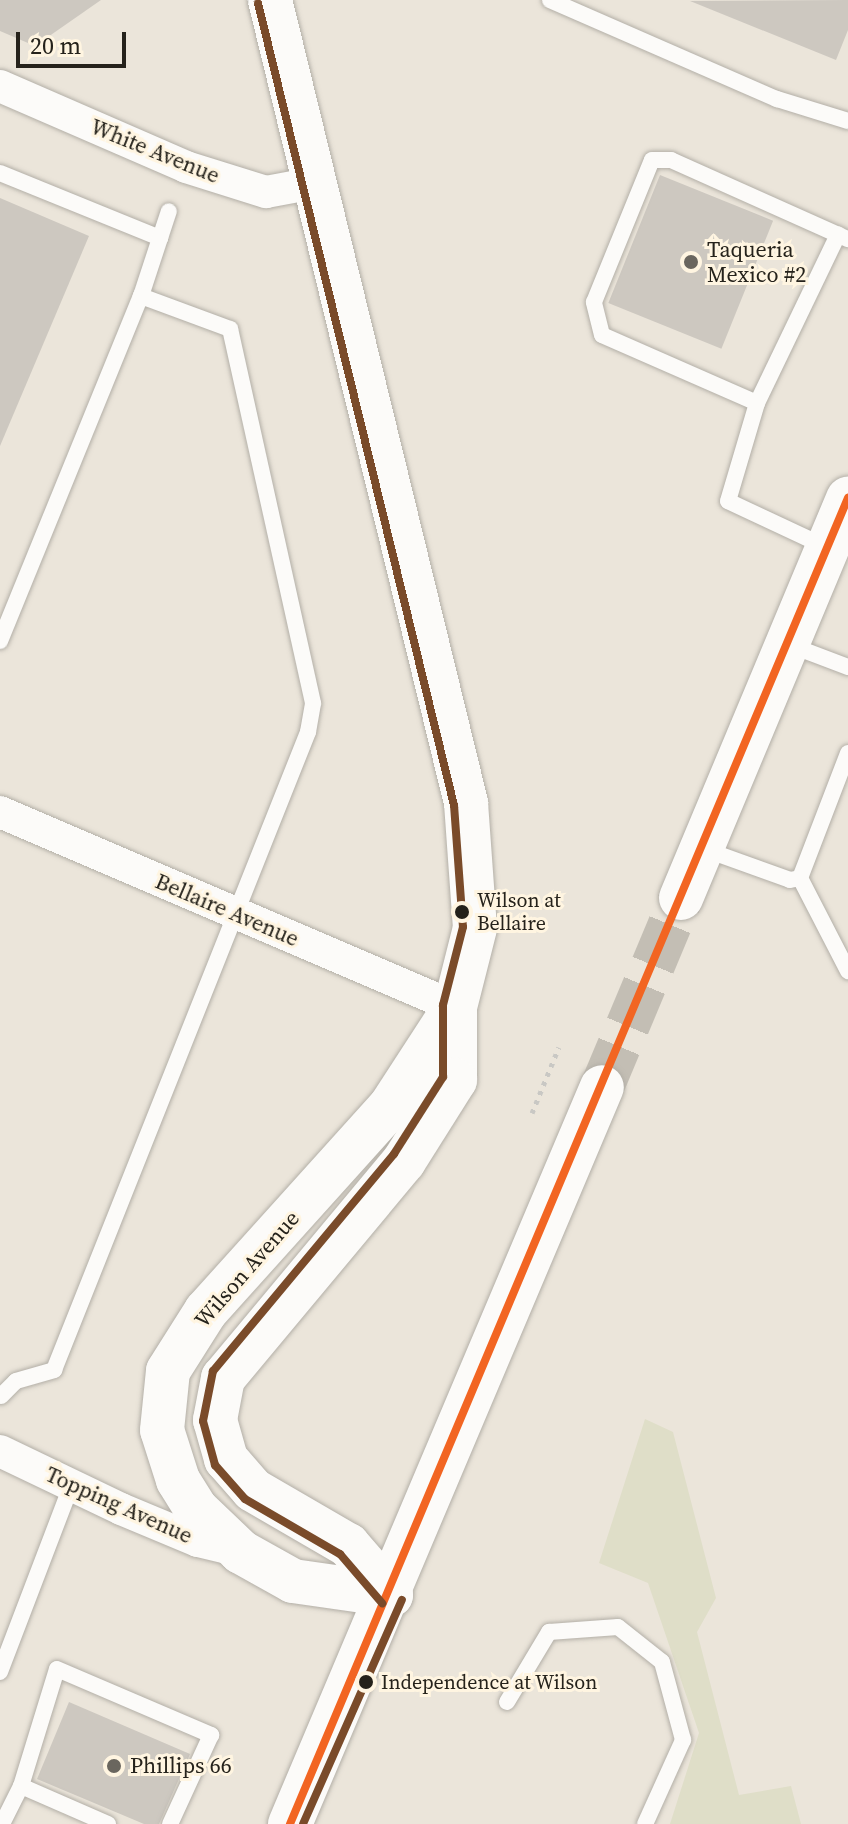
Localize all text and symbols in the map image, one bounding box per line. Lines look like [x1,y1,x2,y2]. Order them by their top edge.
scale bar [20,16,130,66]
text: 20 m [30,29,81,62]
street label: White Avenue [87,113,223,189]
place label: Taqueria Mexico #2 [707,236,806,288]
marker: Taqueria Mexico #2 [682,253,700,271]
street label: Bellaire Avenue [151,868,303,952]
place label: Wilson at Bellaire [477,888,561,935]
marker: Wilson at Bellaire [454,904,470,920]
street label: Wilson Avenue [189,1205,305,1333]
street label: Topping Avenue [42,1461,196,1549]
place label: Independence at Wilson [381,1670,598,1694]
marker: Independence at Wilson [358,1674,374,1690]
place label: Phillips 66 [130,1753,232,1779]
marker: Phillips 66 [105,1757,123,1775]

